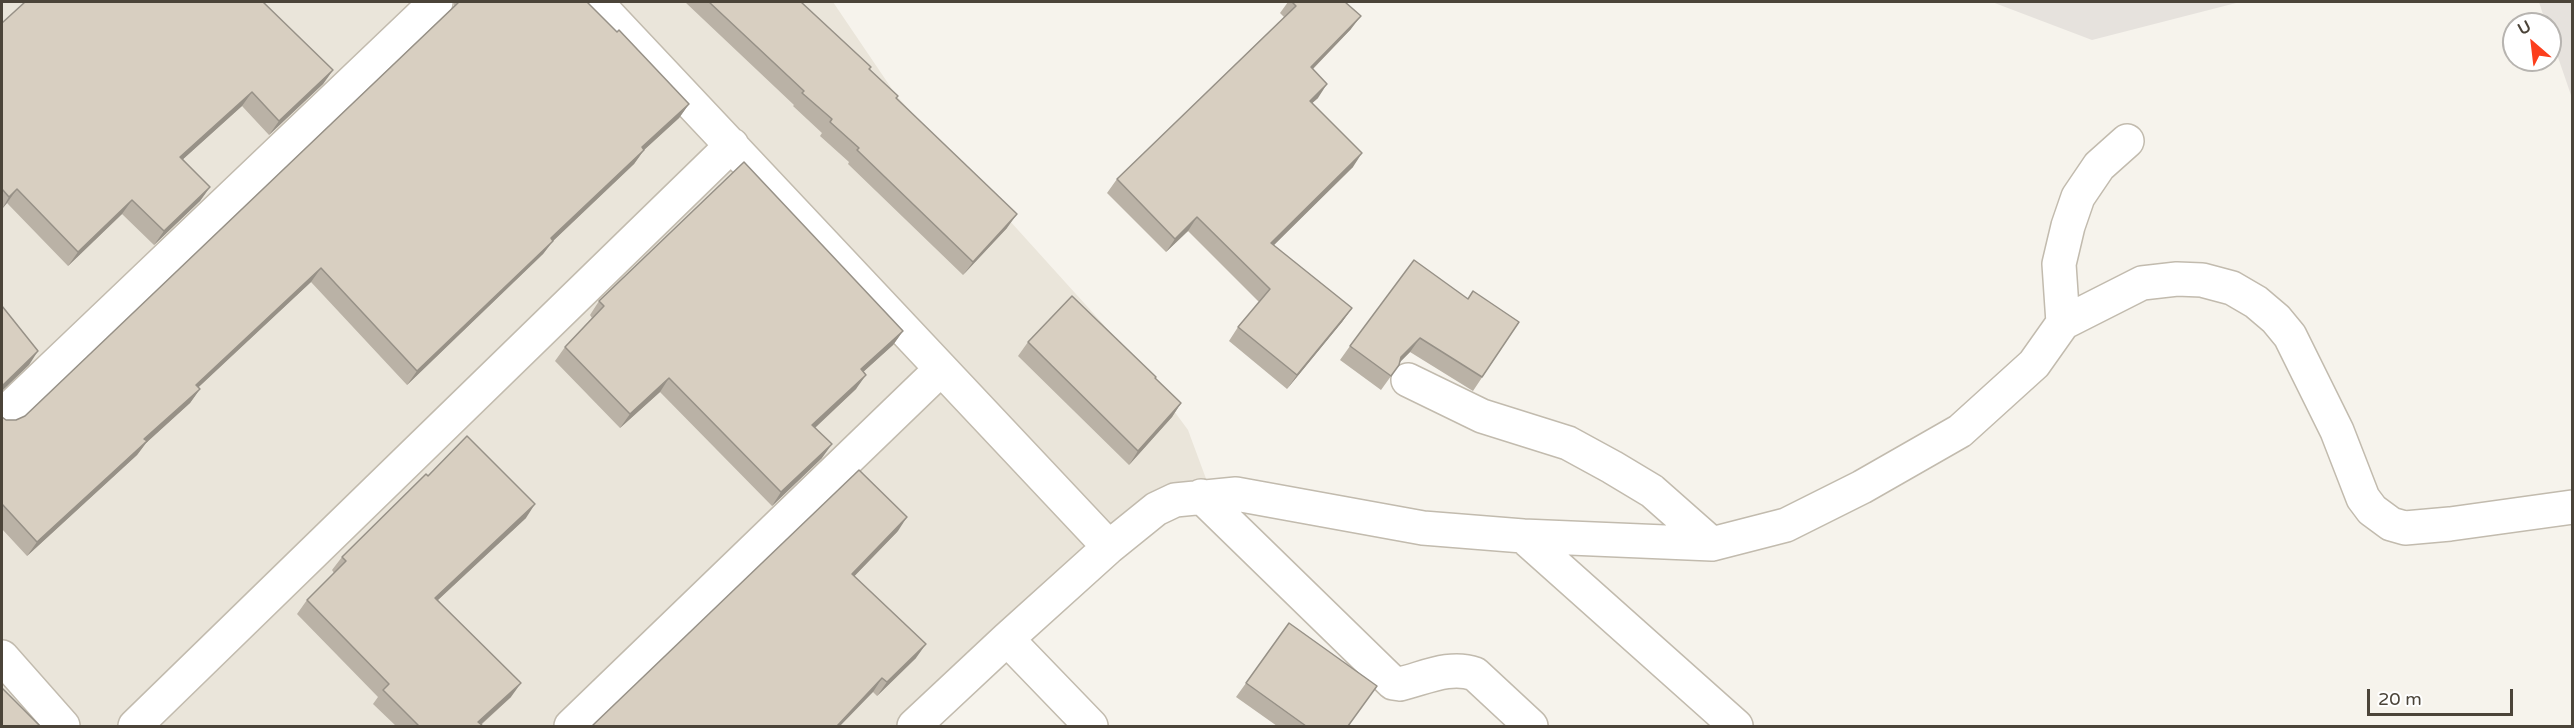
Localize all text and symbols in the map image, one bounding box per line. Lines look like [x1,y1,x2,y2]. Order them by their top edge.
north arrow [2502,12,2562,72]
text: U [2514,16,2535,40]
scale bar [2370,677,2516,715]
text: 20 m [2378,688,2422,710]

